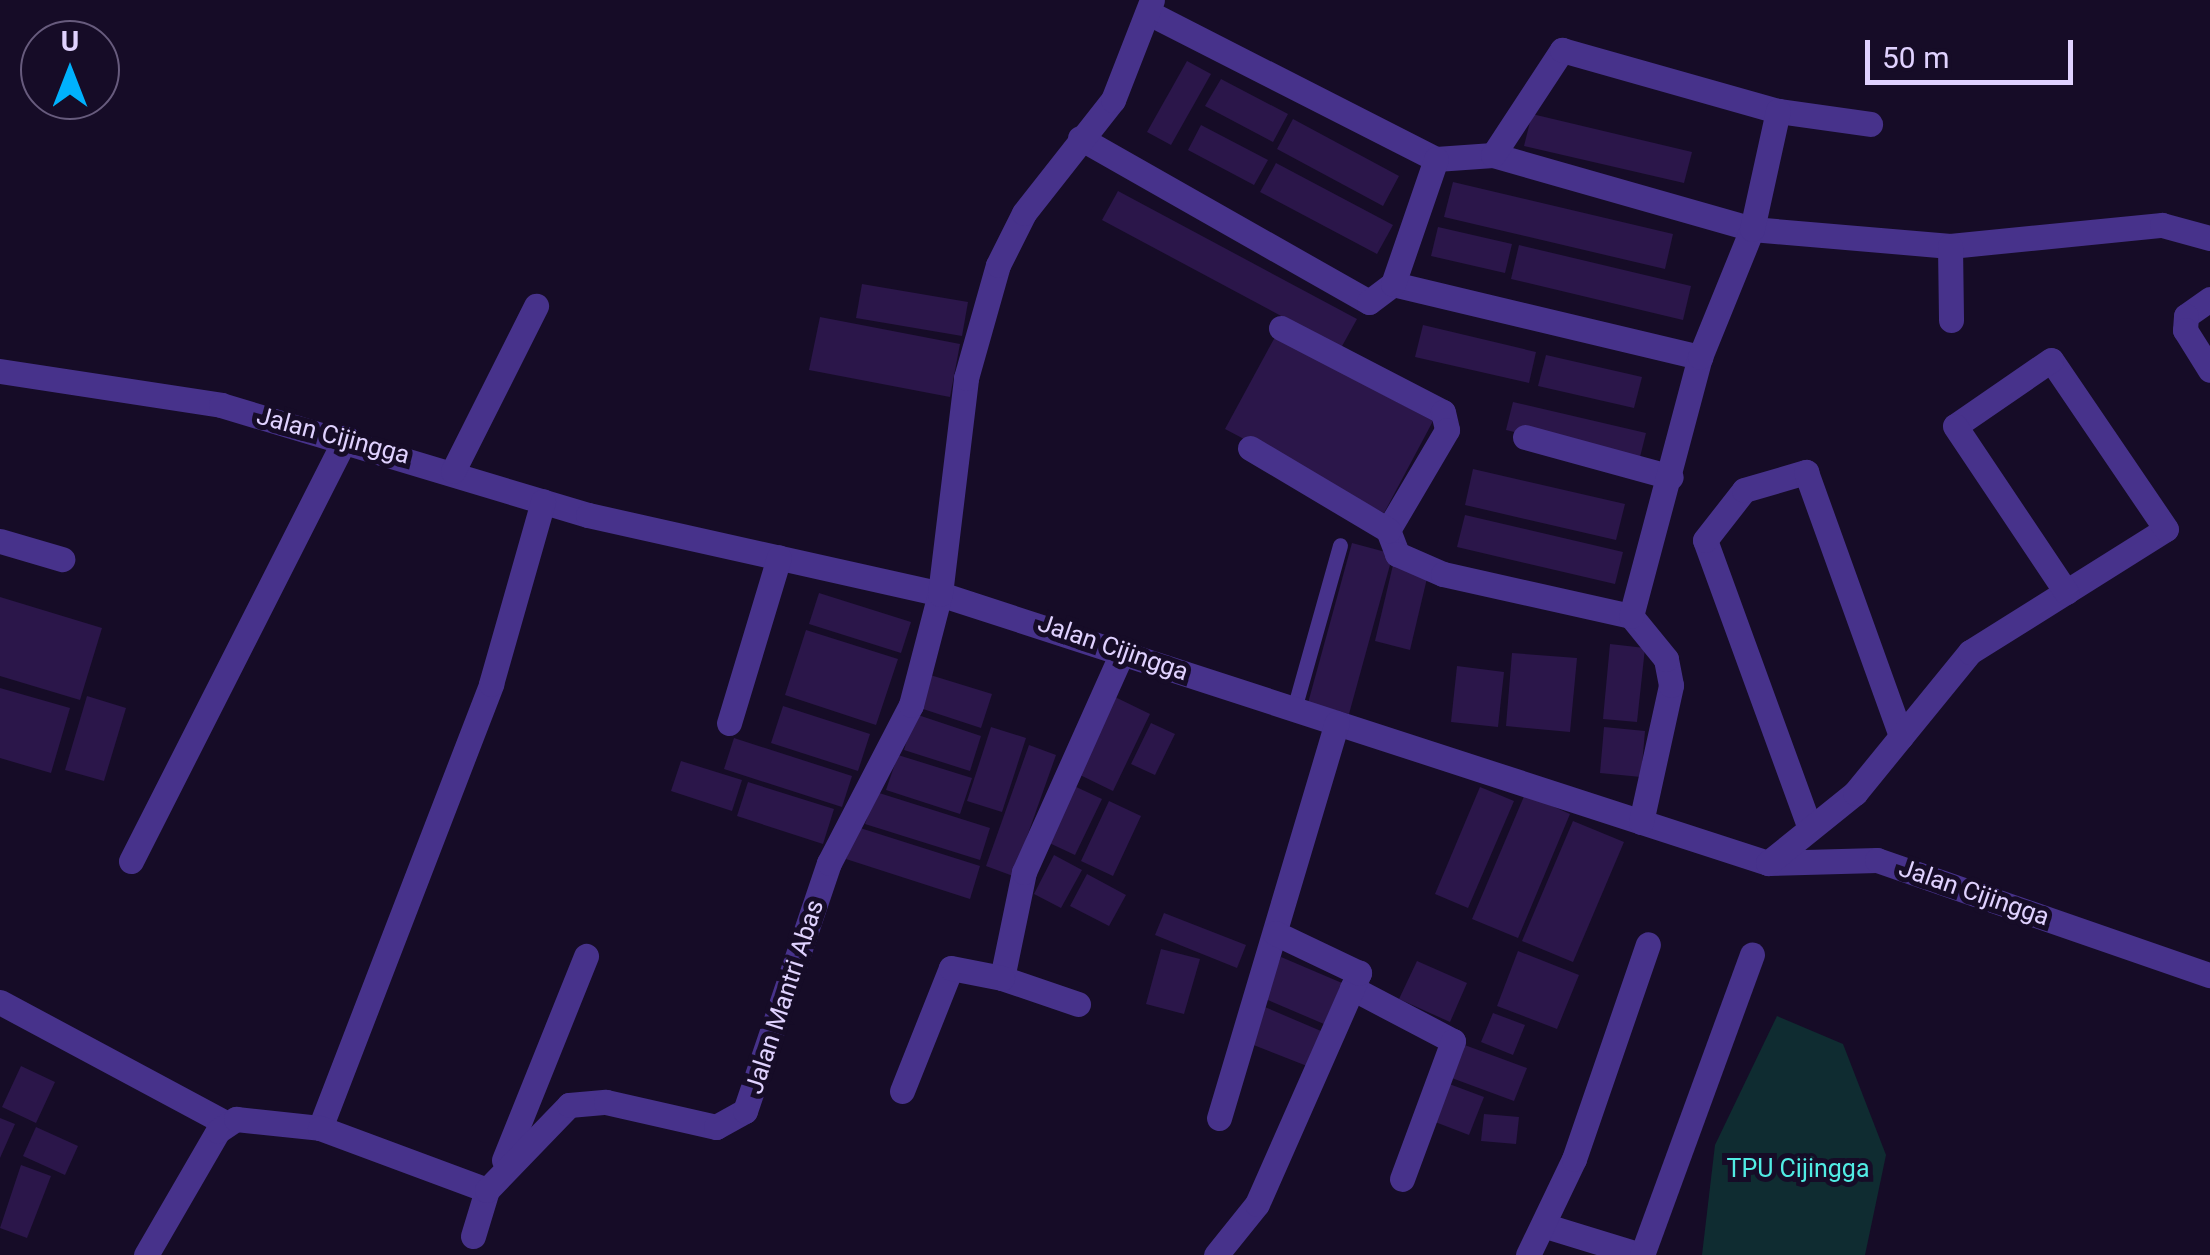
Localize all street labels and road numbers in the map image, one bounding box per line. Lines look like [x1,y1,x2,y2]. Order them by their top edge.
street label: Jalan Cijingga [253,401,413,471]
street label: Jalan Cijingga [1034,608,1192,688]
street label: Jalan Cijingga [1895,853,2053,933]
street label: Jalan Mantri Abas [740,896,830,1098]

